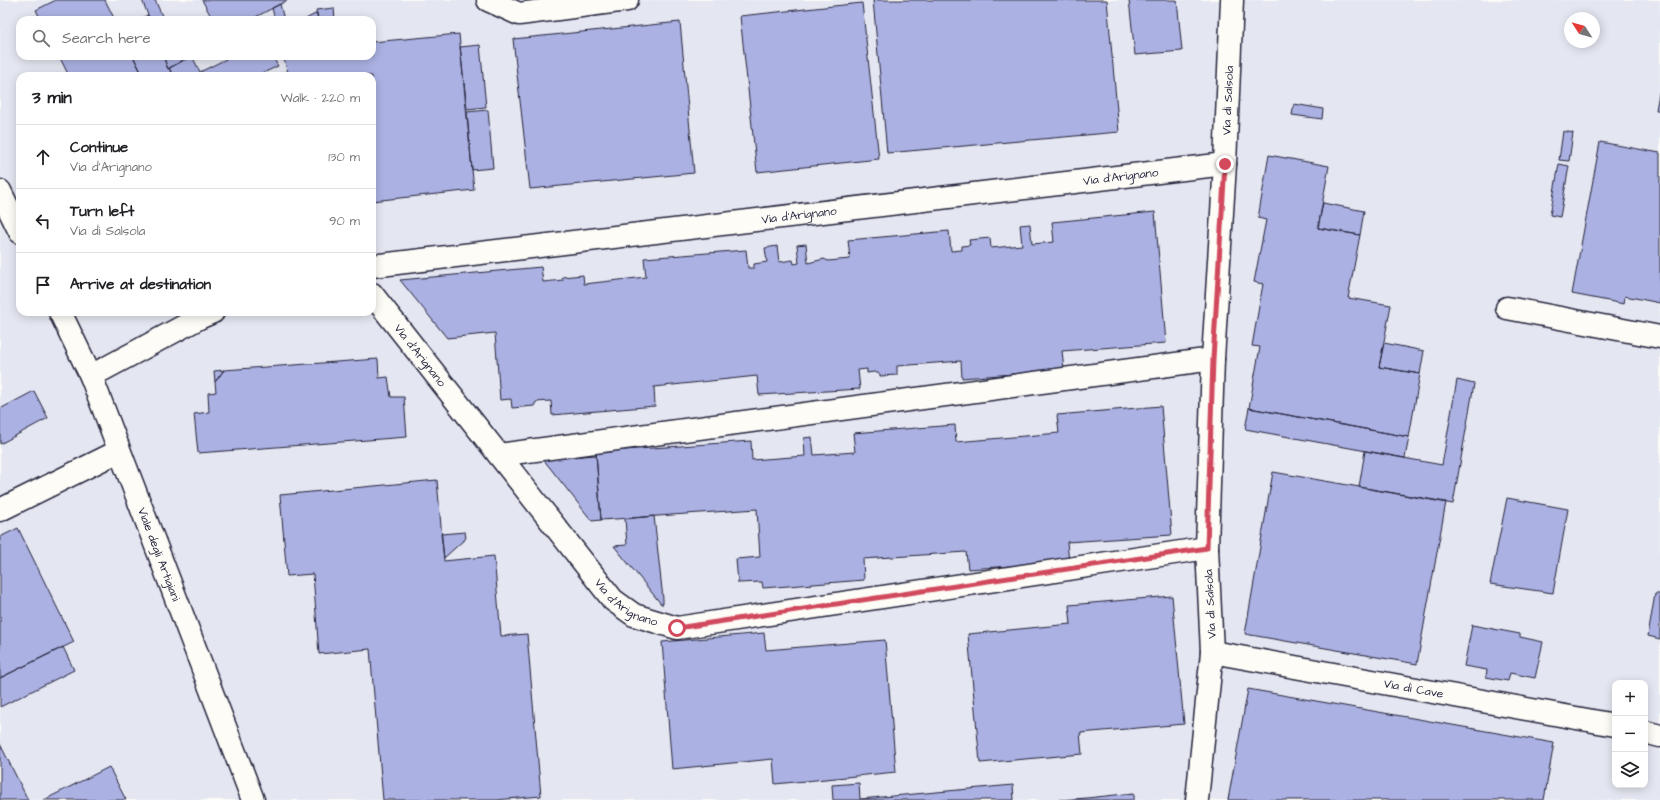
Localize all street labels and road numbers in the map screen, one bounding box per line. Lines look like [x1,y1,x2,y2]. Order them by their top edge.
street label: Via di Salsola [1218,65,1238,136]
street label: Via d'Arignano [1082,164,1160,190]
street label: Via d'Arignano [760,202,838,228]
street label: Via d'Arignano [390,321,450,391]
street label: Viale degli Artigiani [133,505,184,604]
street label: Via di Salsola [1200,569,1221,639]
street label: Via d'Arignano [590,575,660,631]
street label: Via di Cave [1382,675,1445,703]

